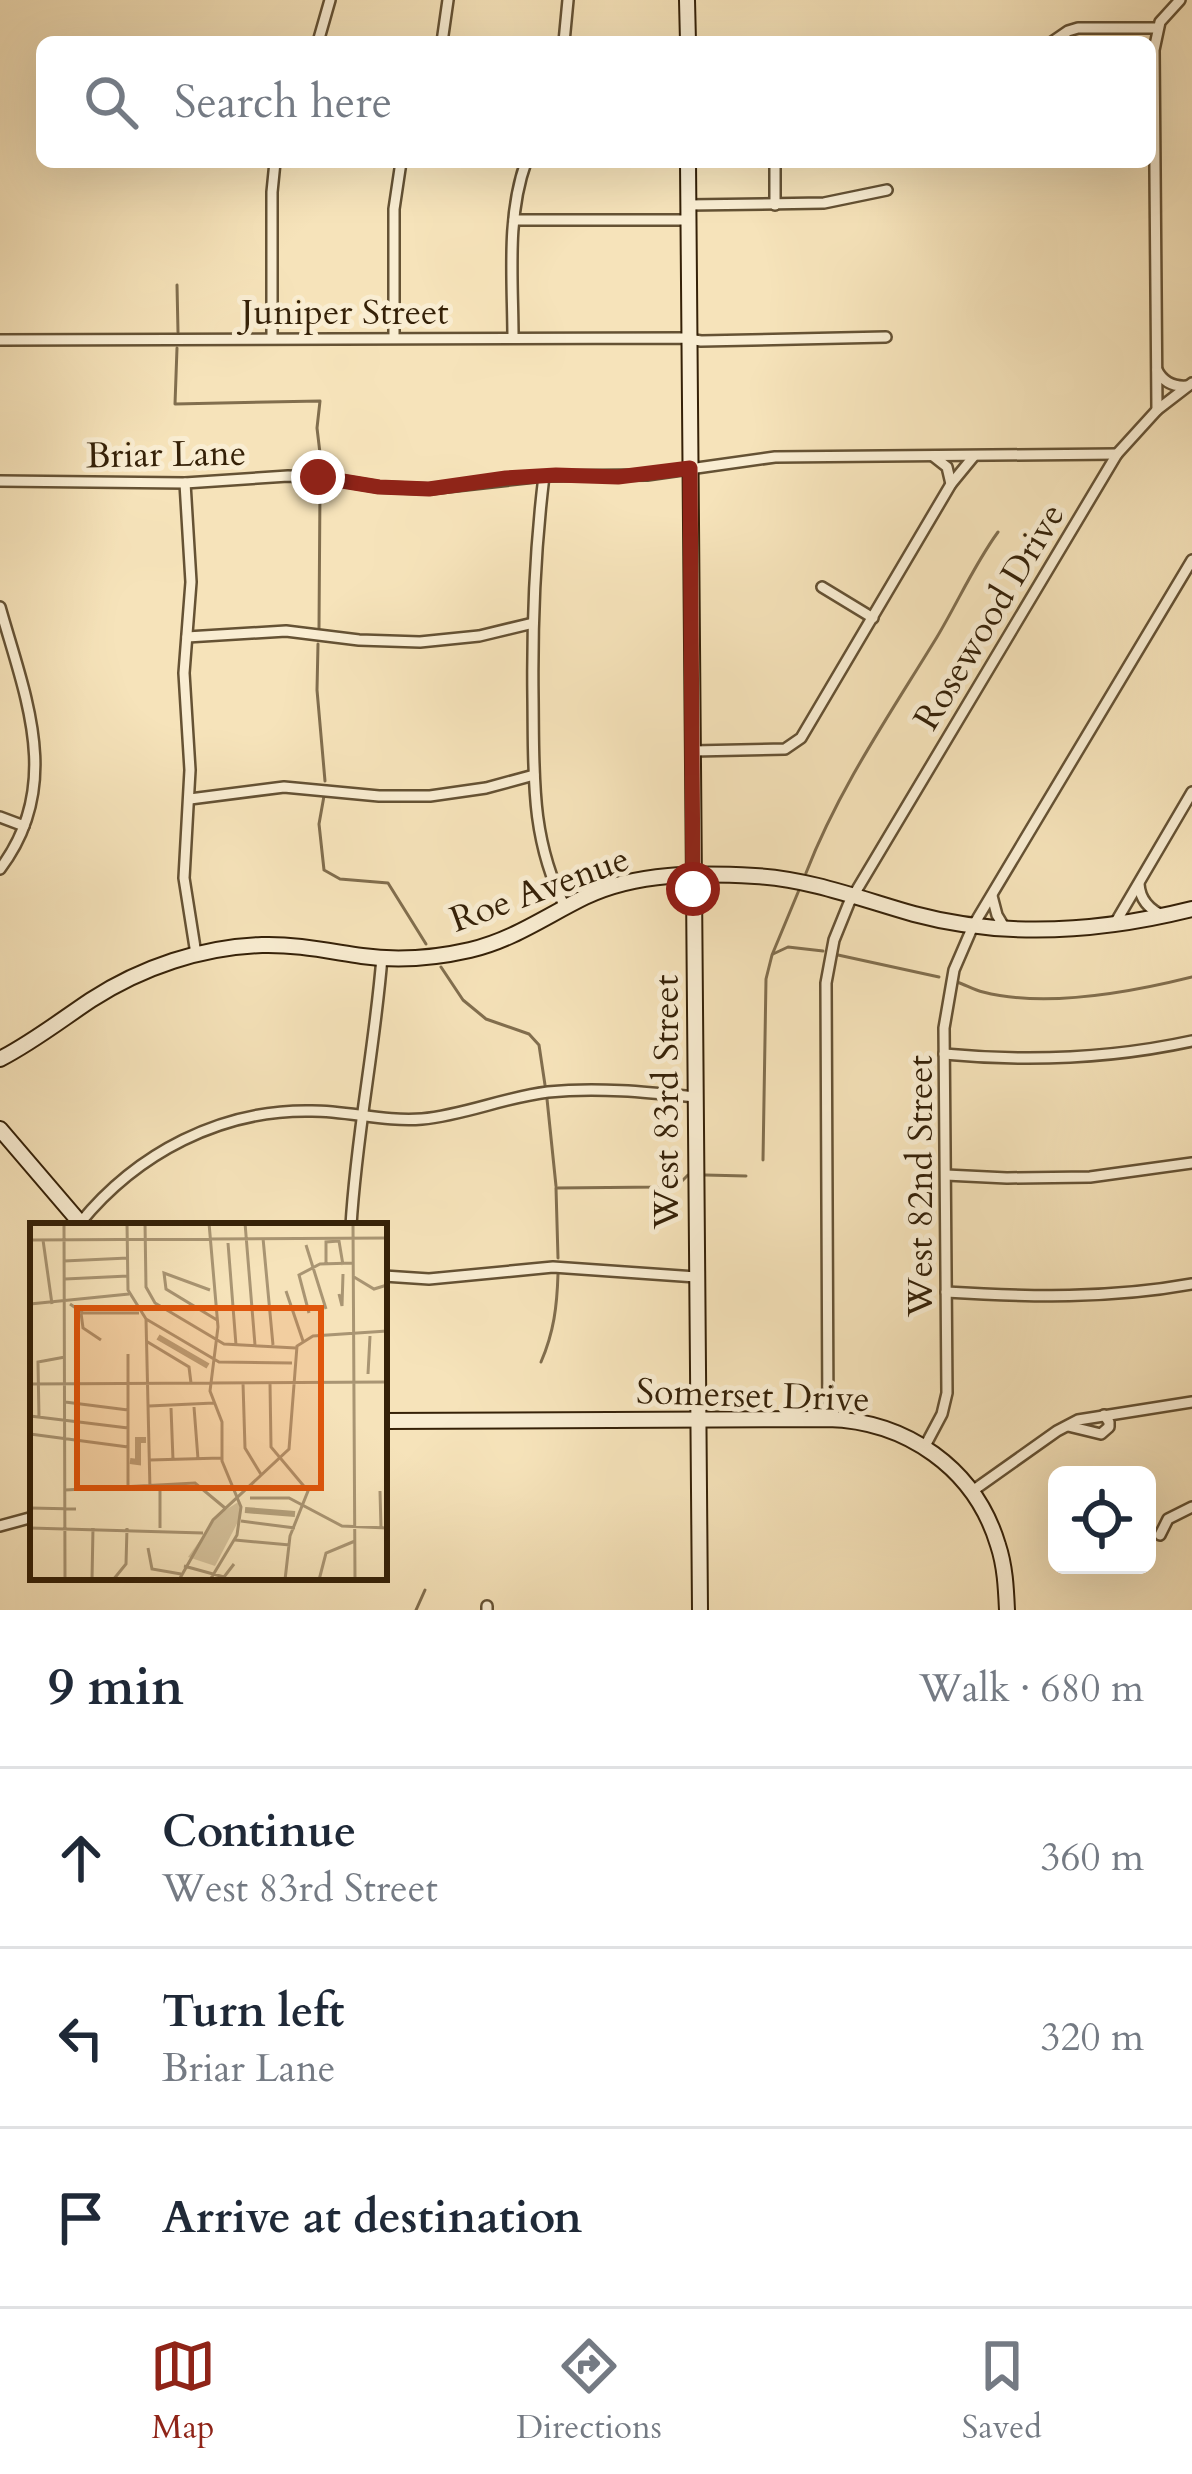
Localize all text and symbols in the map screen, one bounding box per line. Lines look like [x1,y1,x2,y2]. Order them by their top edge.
search box [36,36,1156,168]
icon: search [78,69,144,135]
text: Search here [174,72,392,133]
street label: Juniper Street [236,288,449,337]
street label: Briar Lane [85,429,247,480]
route end [291,450,345,504]
street label: Rosewood Drive [902,494,1076,739]
street label: Roe Avenue [443,834,636,944]
route start [666,862,720,916]
street label: West 83rd Street [642,975,691,1230]
street label: West 82nd Street [896,1055,945,1318]
inset map [30,1223,387,1580]
street label: Somerset Drive [635,1367,871,1424]
map controls [1048,1466,1156,1574]
button: locate [1048,1466,1156,1574]
text: 9 min [48,1653,184,1723]
text: Walk · 680 m [919,1662,1144,1715]
text: Continue [162,1801,356,1862]
icon: ahead [48,1825,114,1891]
text: 360 m [1041,1831,1144,1884]
text: West 83rd Street [162,1862,438,1915]
text: Turn left [162,1981,344,2042]
icon: left [48,2005,114,2071]
text: 320 m [1041,2011,1144,2064]
text: Briar Lane [162,2042,336,2095]
icon: arrive [48,2185,114,2251]
text: Arrive at destination [162,2187,582,2248]
tab: Map [150,2333,216,2450]
tab: Directions [516,2333,662,2450]
tab: Saved [962,2333,1042,2450]

